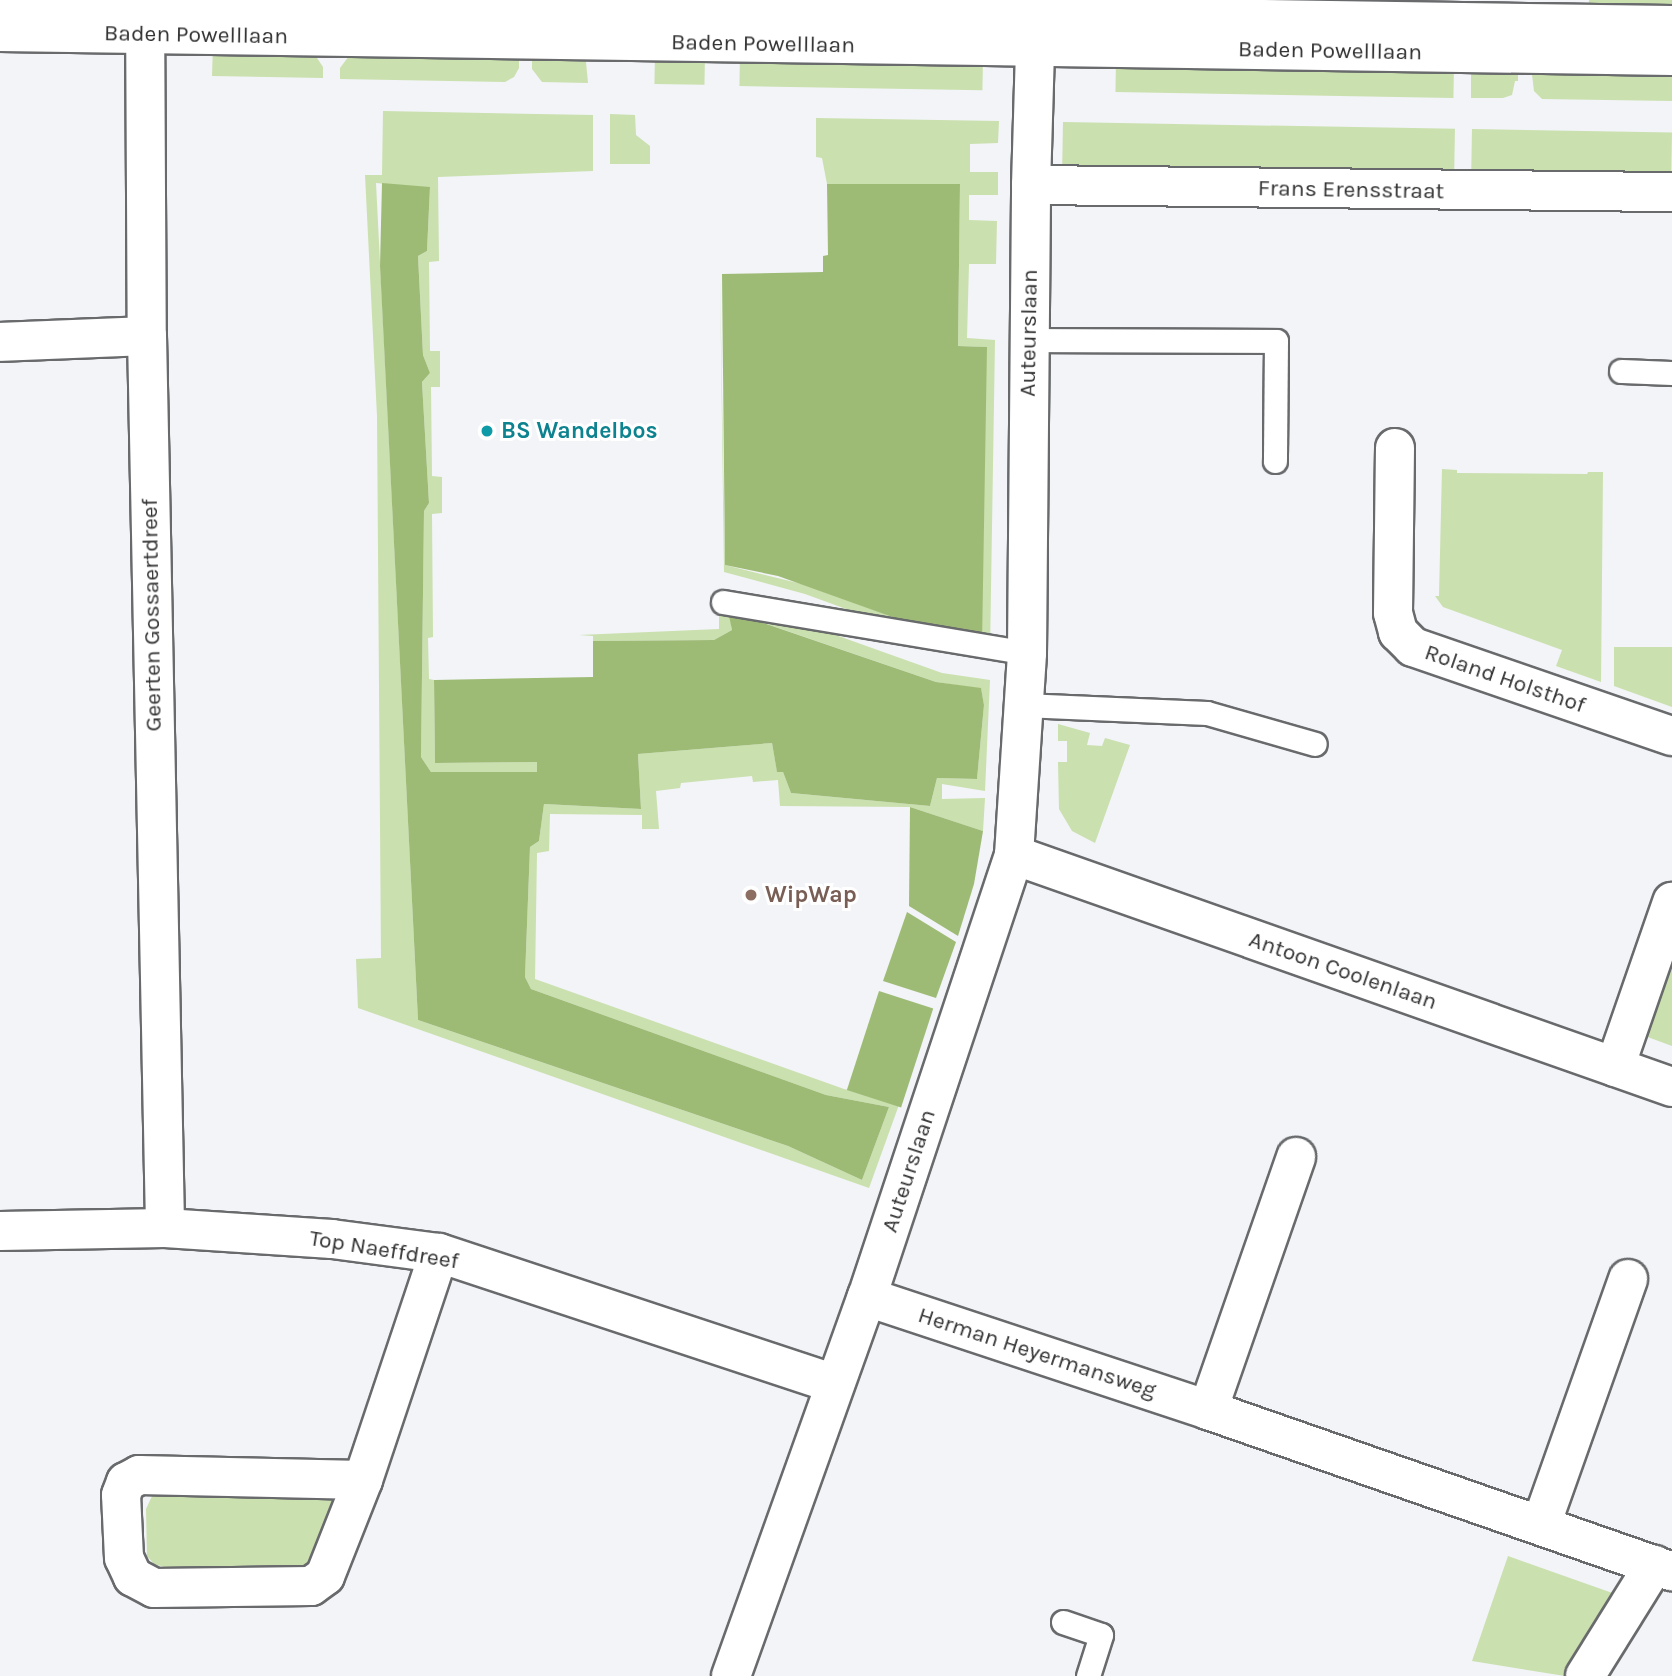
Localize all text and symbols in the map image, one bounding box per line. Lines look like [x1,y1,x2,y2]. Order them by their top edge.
street label: Baden Powelllaan [104,20,288,50]
street label: Baden Powelllaan [671,29,855,59]
street label: Baden Powelllaan [1238,36,1422,66]
street label: Frans Erensstraat [1258,175,1444,205]
street label: Auteurslaan [1014,269,1044,397]
place label: BS Wandelbos [501,417,658,445]
marker: BS Wandelbos [479,423,495,439]
street label: Geerten Gossaertdreef [136,498,168,732]
street label: Roland Holsthof [1421,639,1589,719]
place label: WipWap [765,881,857,909]
marker: WipWap [743,887,759,903]
street label: Antoon Coolenlaan [1245,926,1441,1016]
street label: Auteurslaan [876,1106,942,1236]
street label: Top Naeffdreef [307,1225,461,1275]
street label: Herman Heyermansweg [914,1301,1160,1405]

